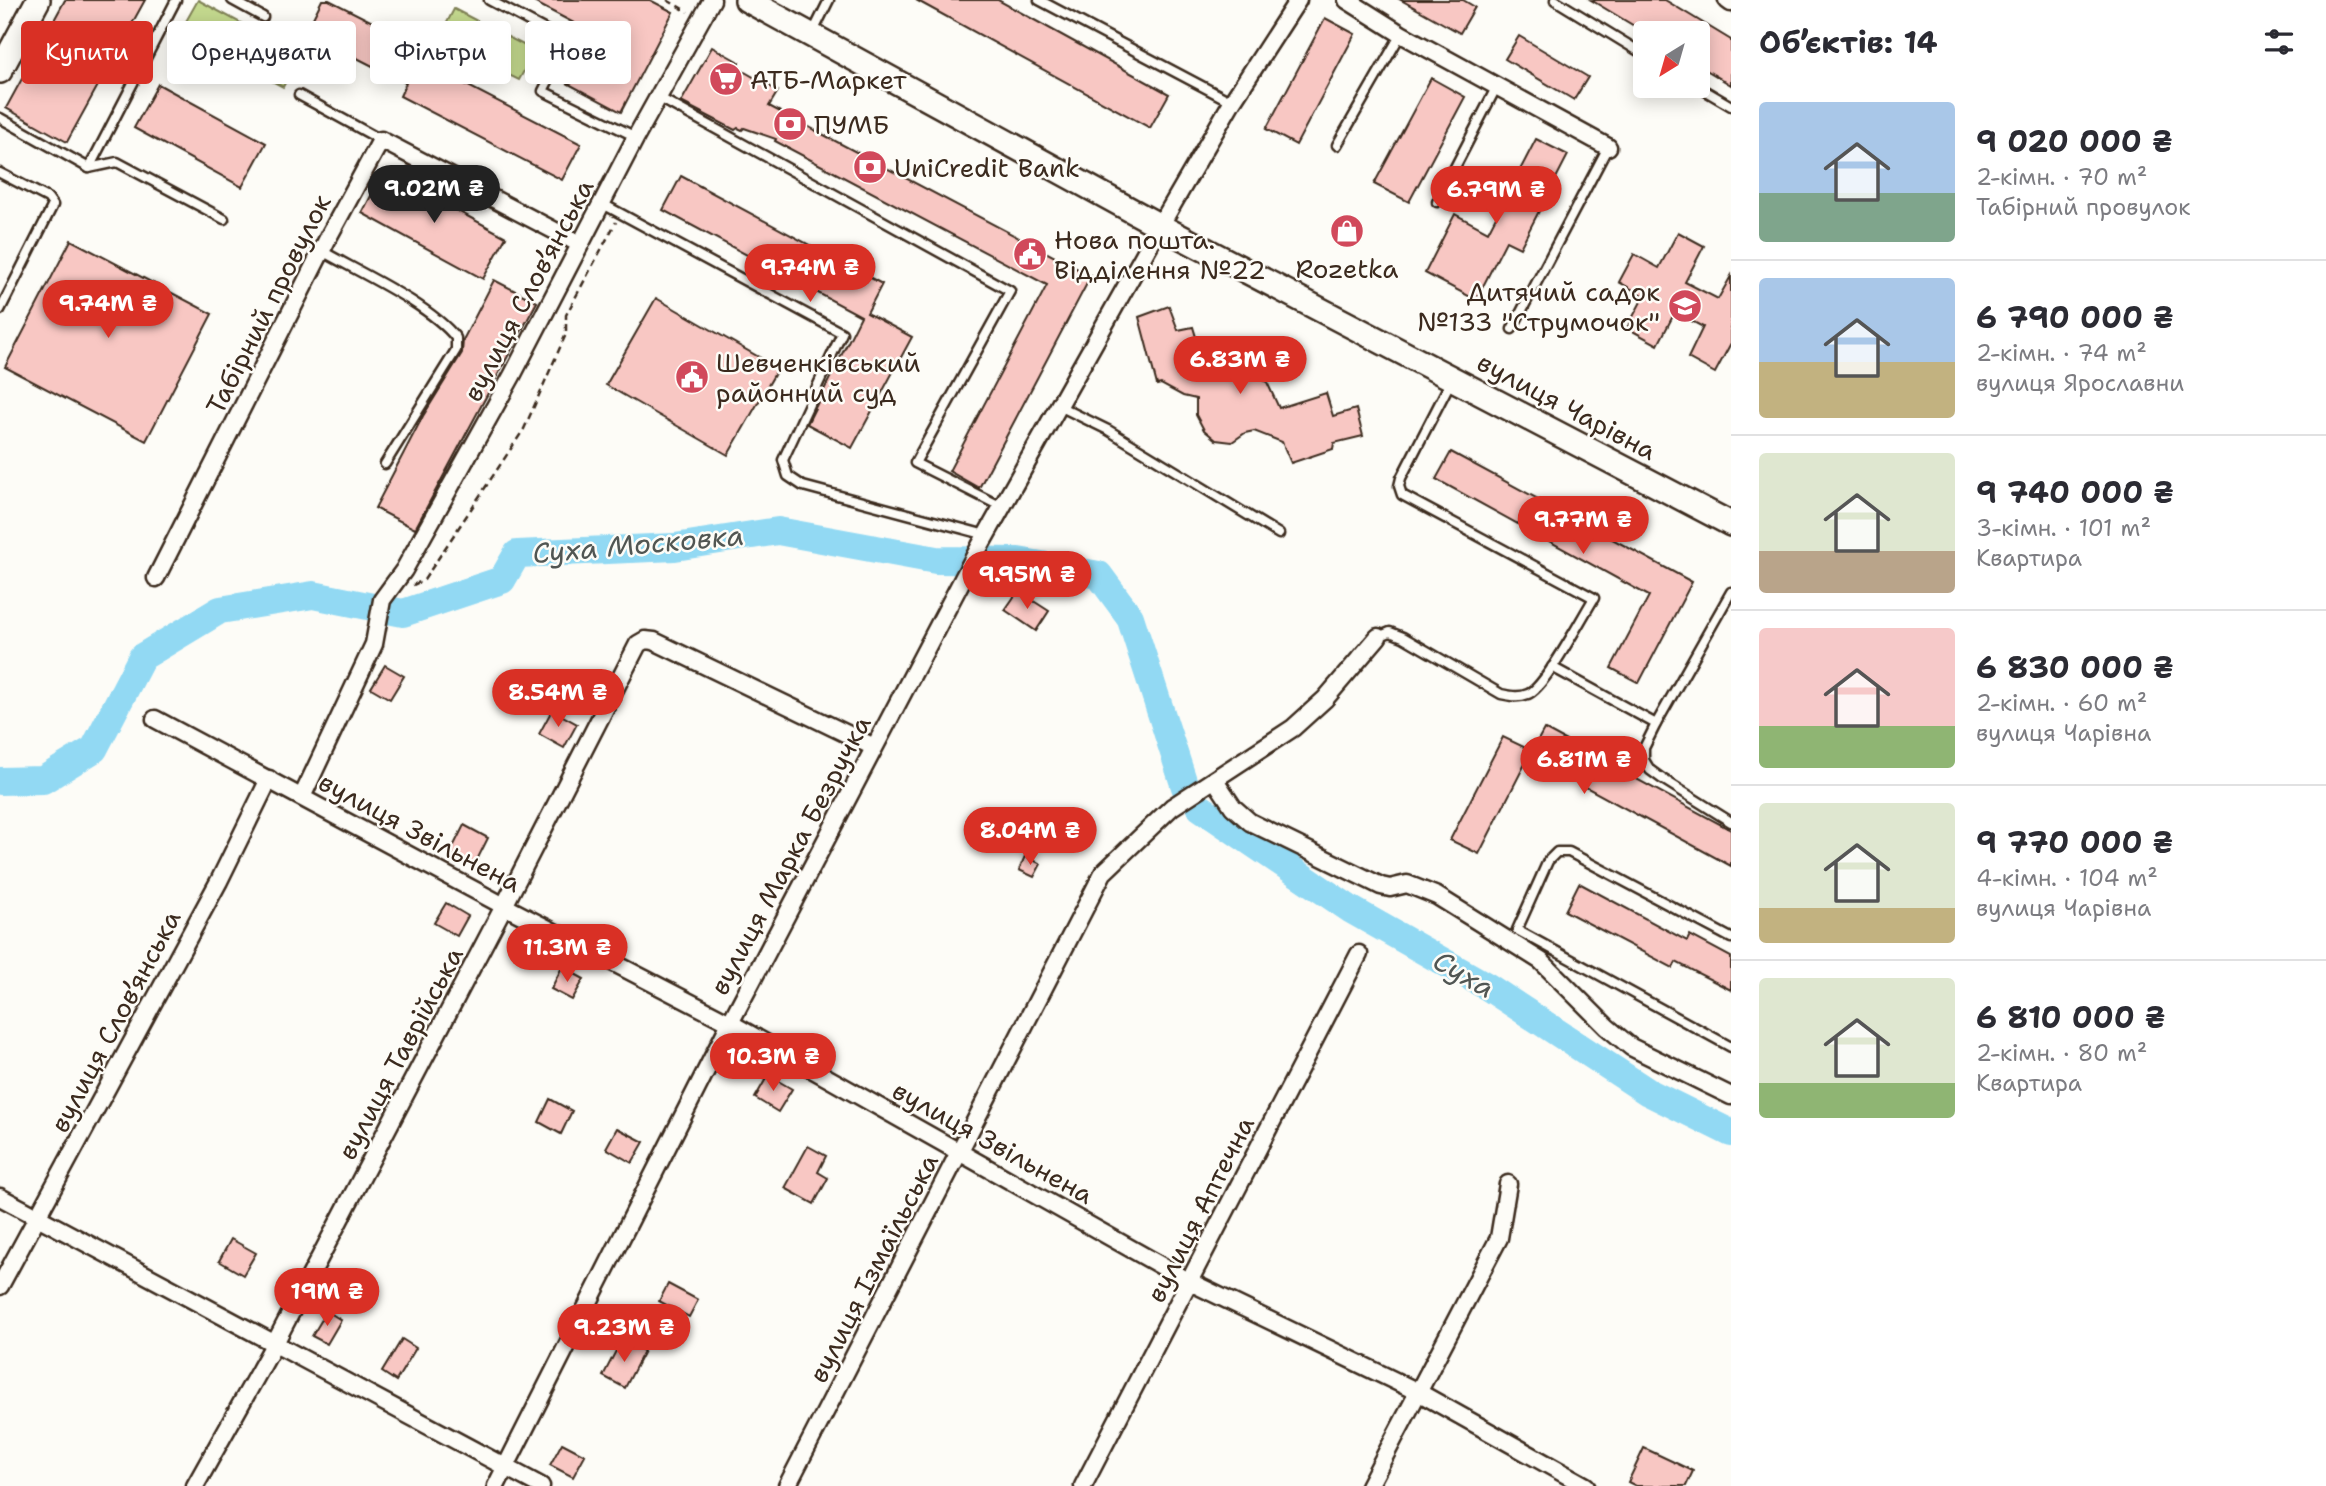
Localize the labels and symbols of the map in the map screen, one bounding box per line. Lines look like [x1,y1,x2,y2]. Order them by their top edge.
north arrow [1633,21,1710,98]
supermarket icon: АТБ-Маркет [707,60,745,98]
place label: АТБ-Маркет [750,62,907,97]
bank icon: ПУМБ [771,105,809,143]
place label: ПУМБ [814,107,890,142]
bank icon: UniCredit Bank [851,148,889,186]
place label: UniCredit Bank [894,150,1080,185]
pin: 9.02M ₴ [369,166,499,225]
pin: 6.79M ₴ [1431,166,1561,226]
street label: вулиця Слов’янська [455,173,601,407]
street label: Табірний провулок [197,188,339,420]
shop icon: Rozetka [1328,212,1366,250]
place label: Нова пошта. Відділення №22 [1054,222,1266,287]
public building icon: Нова пошта. Відділення №22 [1011,235,1049,273]
pin: 9.74M ₴ [745,244,875,304]
place label: Rozetka [1296,251,1398,286]
place label: Дитячий садок №133 "Струмочок" [1417,274,1660,339]
pin: 9.74M ₴ [43,280,173,340]
school or university icon: Дитячий садок №133 "Струмочок" [1666,287,1704,325]
pin: 6.83M ₴ [1175,336,1305,396]
street label: вулиця Чарівна [1471,344,1663,468]
place label: Шевченківський районний суд [716,345,920,410]
public building icon: Шевченківський районний суд [673,358,711,396]
pin: 9.77M ₴ [1518,496,1648,556]
water label: Суха Московка [531,516,745,572]
pin: 9.95M ₴ [962,552,1092,611]
pin: 8.54M ₴ [493,670,623,729]
street label: вулиця Марка Безручка [701,709,879,1001]
pin: 6.81M ₴ [1519,736,1649,796]
street label: вулиця Звільнена [313,764,527,900]
pin: 8.04M ₴ [965,808,1095,867]
street label: вулиця Слов’янська [42,904,188,1138]
pin: 11.3M ₴ [502,925,632,984]
street label: вулиця Таврійська [329,941,471,1165]
water label: Суха [1426,941,1502,1007]
pin: 10.3M ₴ [708,1034,838,1093]
street label: вулиця Звільнена [886,1072,1100,1212]
street label: вулиця Аптечна [1138,1110,1262,1308]
street label: вулиця Ізмаїльська [800,1148,946,1388]
pin: 19M ₴ [278,1268,376,1328]
pin: 9.23M ₴ [559,1304,689,1364]

